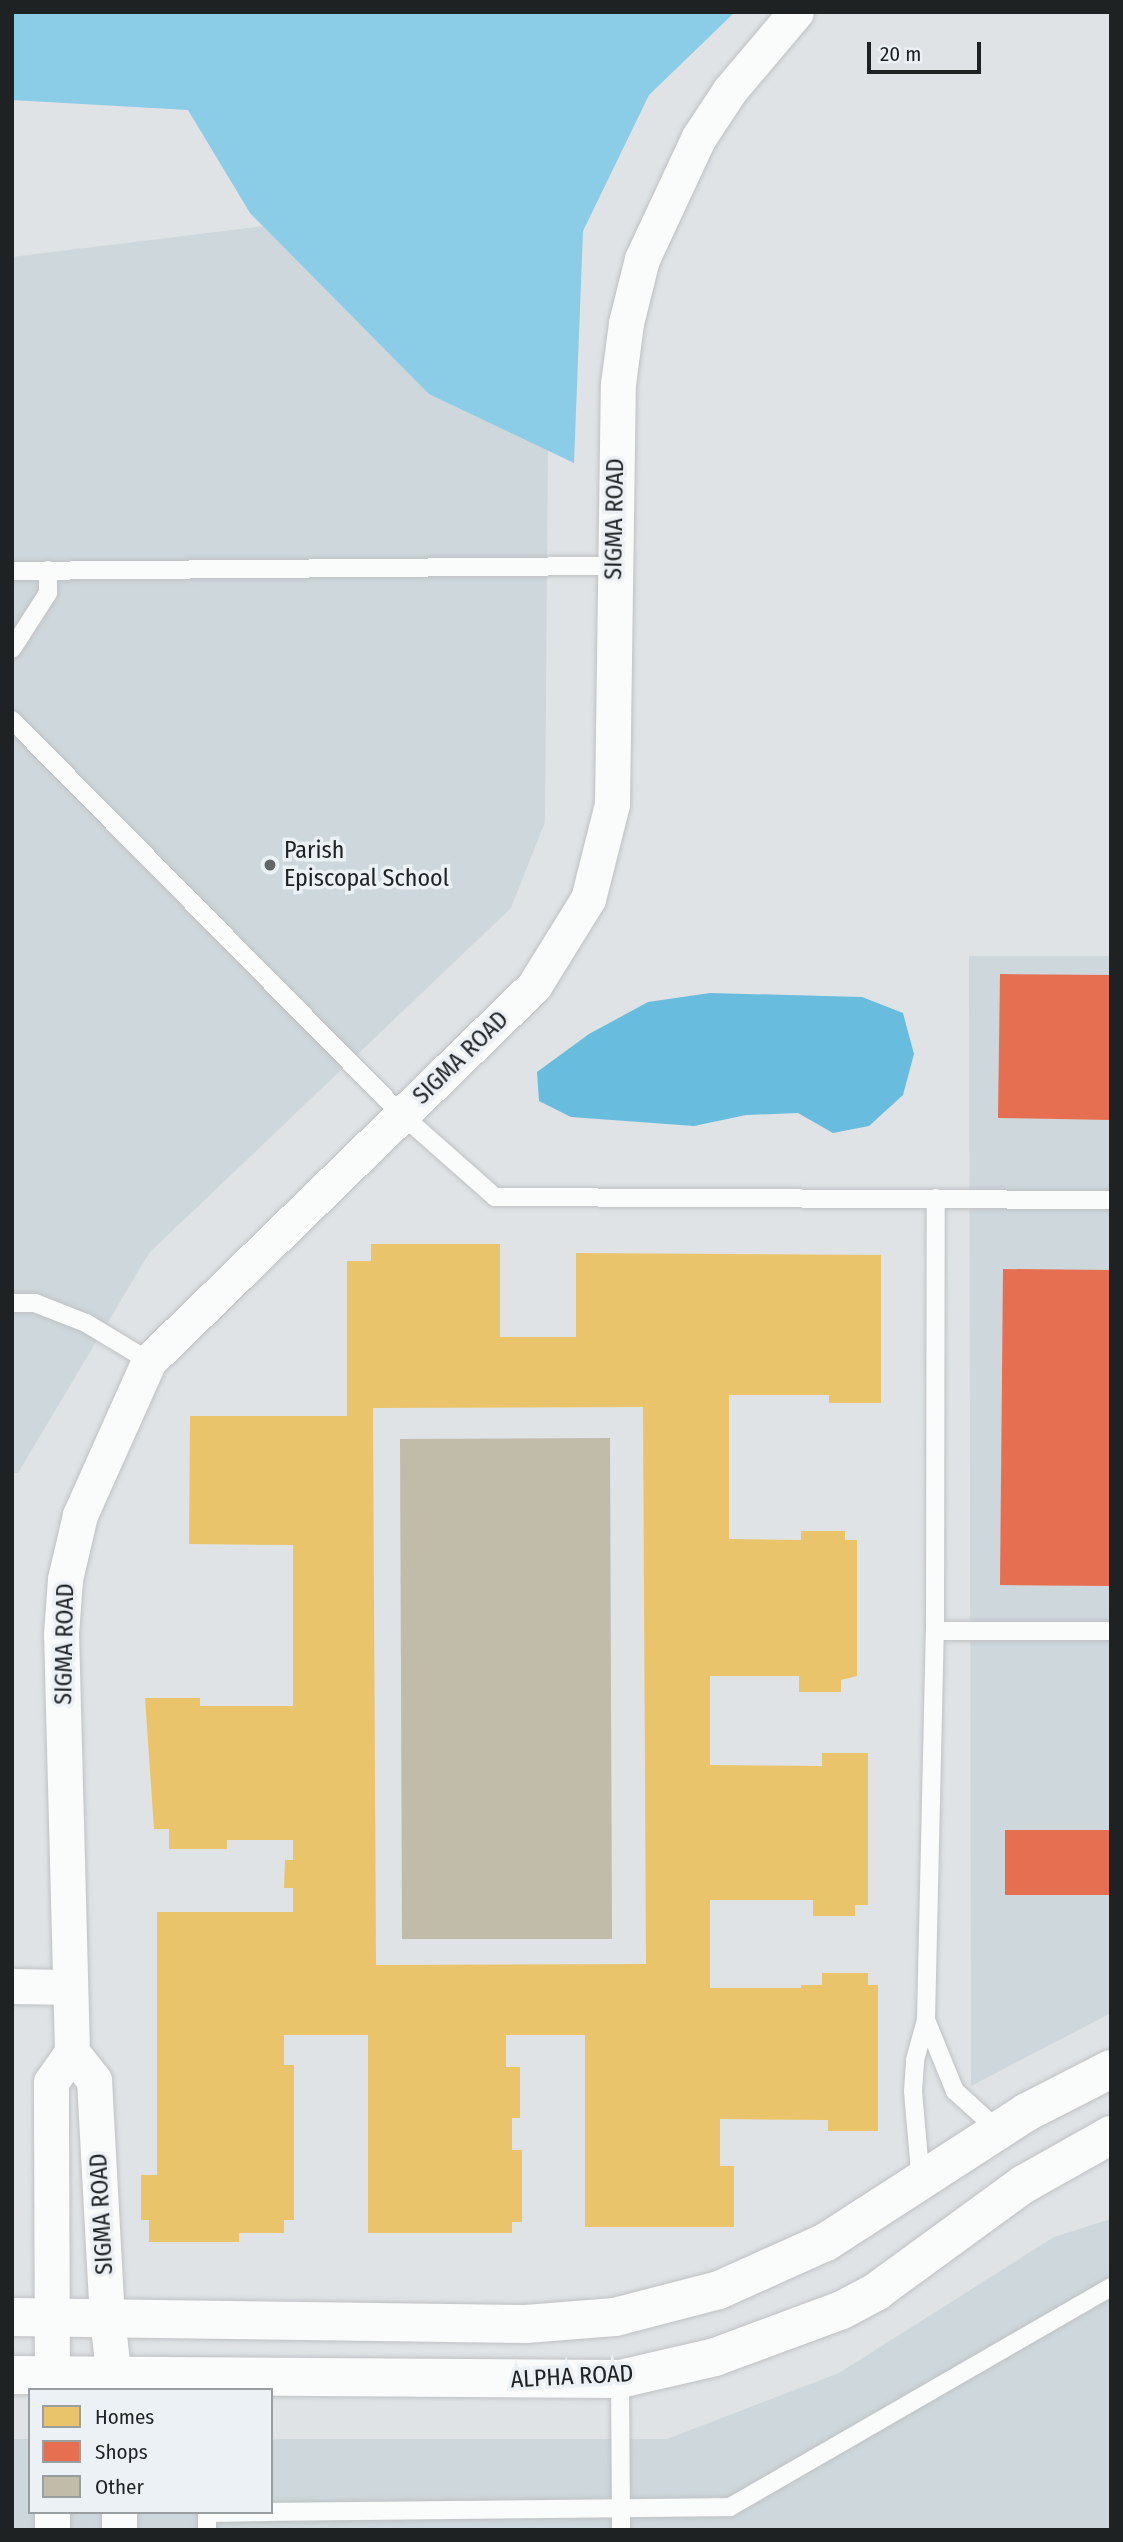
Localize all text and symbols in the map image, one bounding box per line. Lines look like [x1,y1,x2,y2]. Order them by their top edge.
scale bar [871,28,985,72]
text: 20 m [880,41,921,67]
street label: SIGMA ROAD [600,458,630,580]
place label: Parish Episcopal School [284,837,449,893]
marker: Parish Episcopal School [262,857,278,873]
street label: SIGMA ROAD [407,1005,515,1111]
street label: SIGMA ROAD [50,1583,80,1705]
street label: SIGMA ROAD [84,2153,120,2275]
street label: ALPHA ROAD [510,2359,634,2395]
legend [28,2388,273,2514]
text: Homes [95,2404,154,2430]
text: Shops [95,2439,148,2465]
text: Other [95,2474,144,2500]

